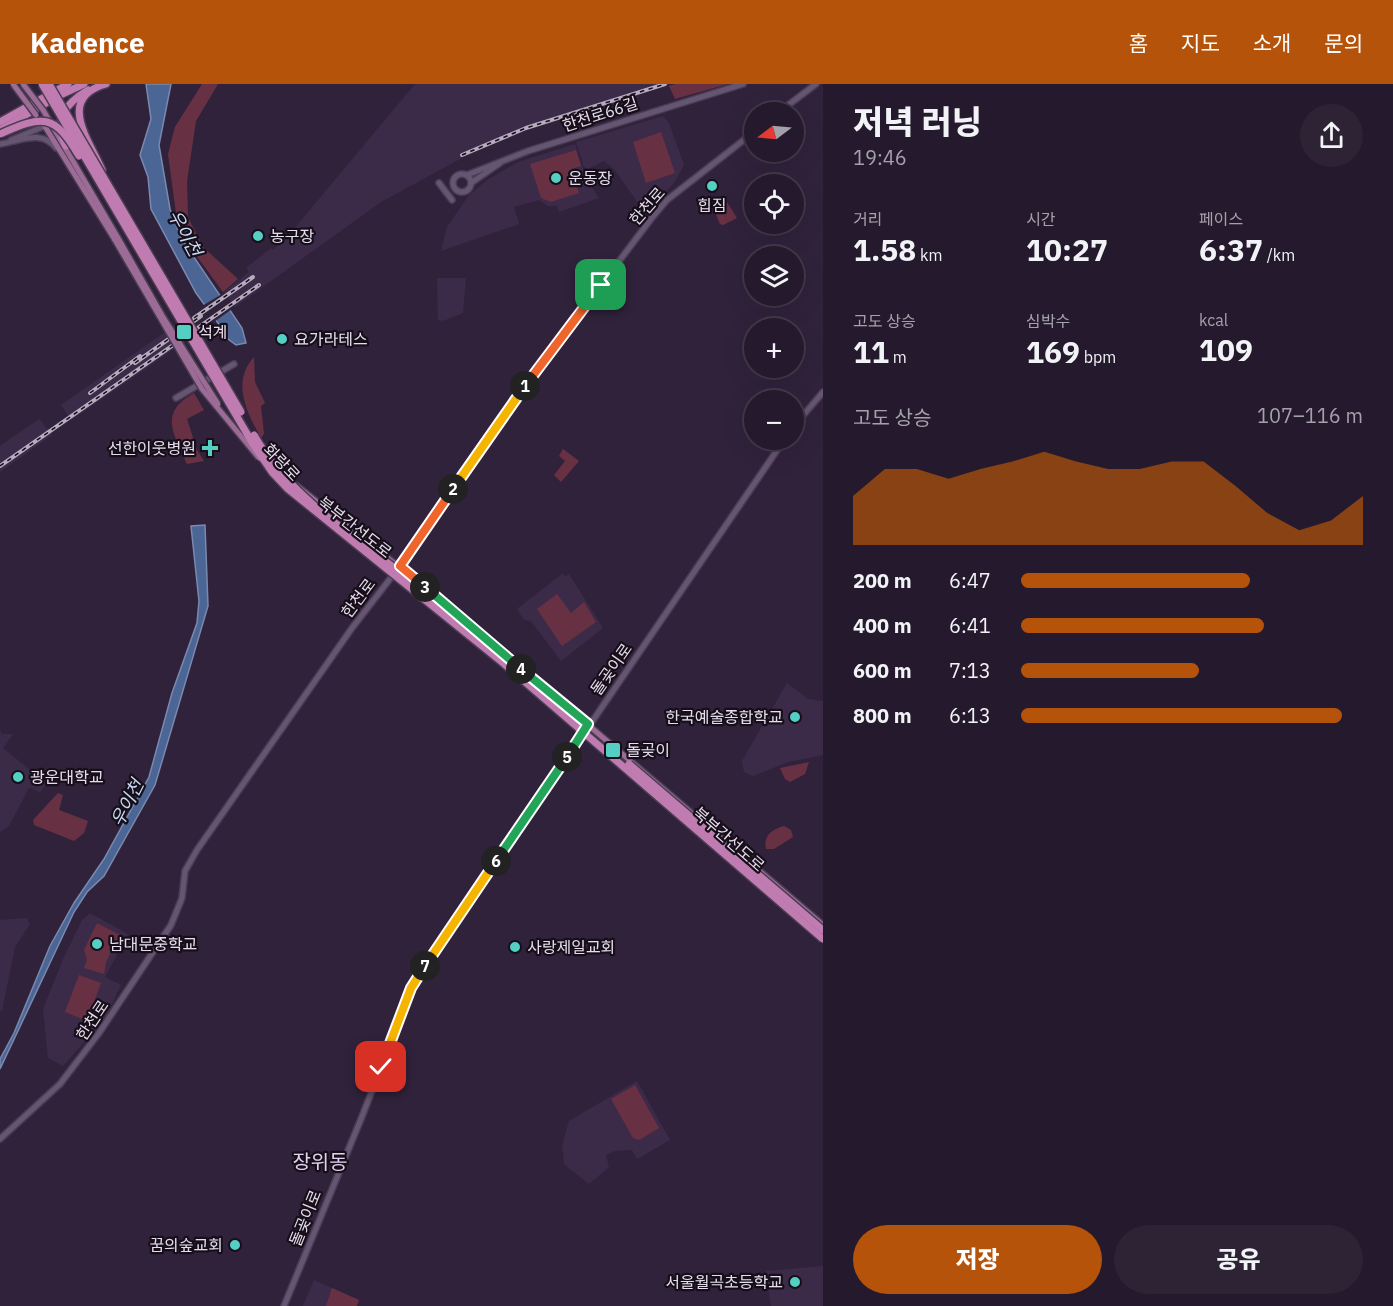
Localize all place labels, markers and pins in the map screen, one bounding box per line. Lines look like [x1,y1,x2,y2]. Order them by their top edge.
place label: 운동장 [568,168,612,188]
marker: 운동장 [549,171,563,185]
marker: 힙짐 [705,179,719,193]
place label: 힙짐 [697,195,727,215]
place label: 농구장 [270,226,314,246]
marker: 농구장 [251,229,265,243]
pin [575,259,626,310]
place label: 석계 [198,322,227,342]
marker: 석계 [175,323,193,341]
place label: 요가라테스 [294,329,368,349]
marker: 요가라테스 [275,332,289,346]
pin: 1 [510,371,540,401]
place label: 선한이웃병원 [108,438,196,458]
marker: 선한이웃병원 [201,439,219,457]
pin: 2 [438,474,468,504]
pin: 3 [410,572,440,602]
pin: 4 [506,654,536,684]
place label: 한국예술종합학교 [665,707,783,727]
marker: 한국예술종합학교 [788,710,802,724]
place label: 돌곶이 [626,740,670,760]
marker: 돌곶이 [604,741,622,759]
pin: 5 [552,742,582,772]
place label: 광운대학교 [30,767,104,787]
marker: 광운대학교 [11,770,25,784]
pin: 6 [481,846,511,876]
place label: 남대문중학교 [109,934,197,954]
marker: 남대문중학교 [90,937,104,951]
place label: 사랑제일교회 [527,937,615,957]
marker: 사랑제일교회 [508,940,522,954]
pin: 7 [410,951,440,981]
pin [355,1041,406,1092]
place label: 꿈의숲교회 [149,1235,223,1255]
marker: 꿈의숲교회 [228,1238,242,1252]
place label: 서울월곡초등학교 [665,1272,783,1292]
marker: 서울월곡초등학교 [788,1275,802,1289]

